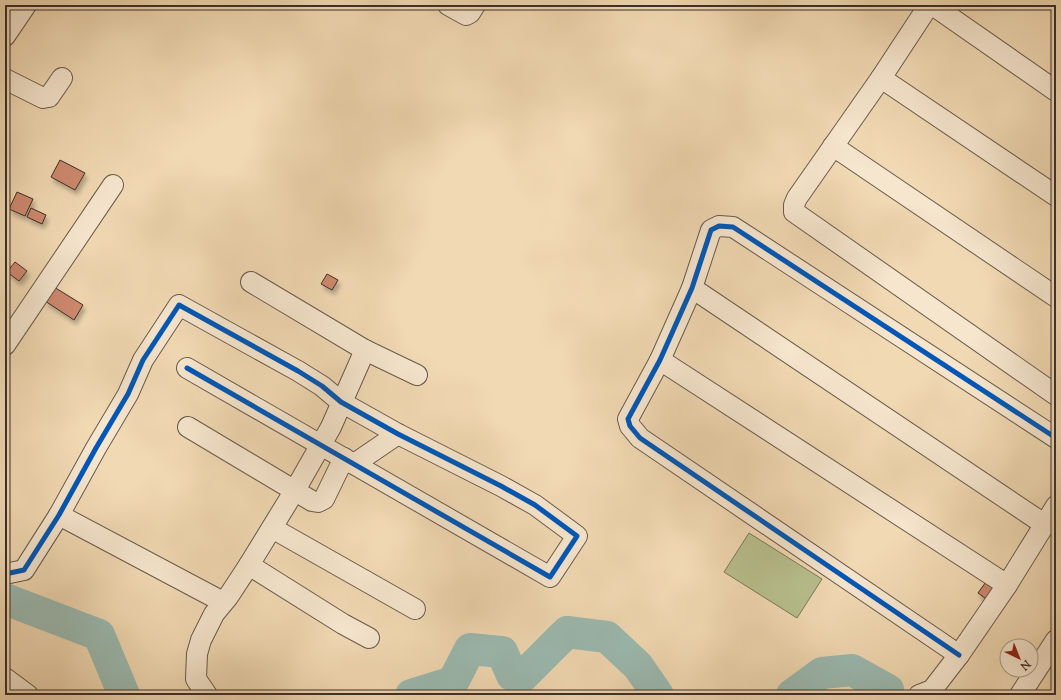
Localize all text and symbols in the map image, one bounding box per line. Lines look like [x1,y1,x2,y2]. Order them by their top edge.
north arrow [999,638,1039,678]
text: N [1016,655,1035,674]

